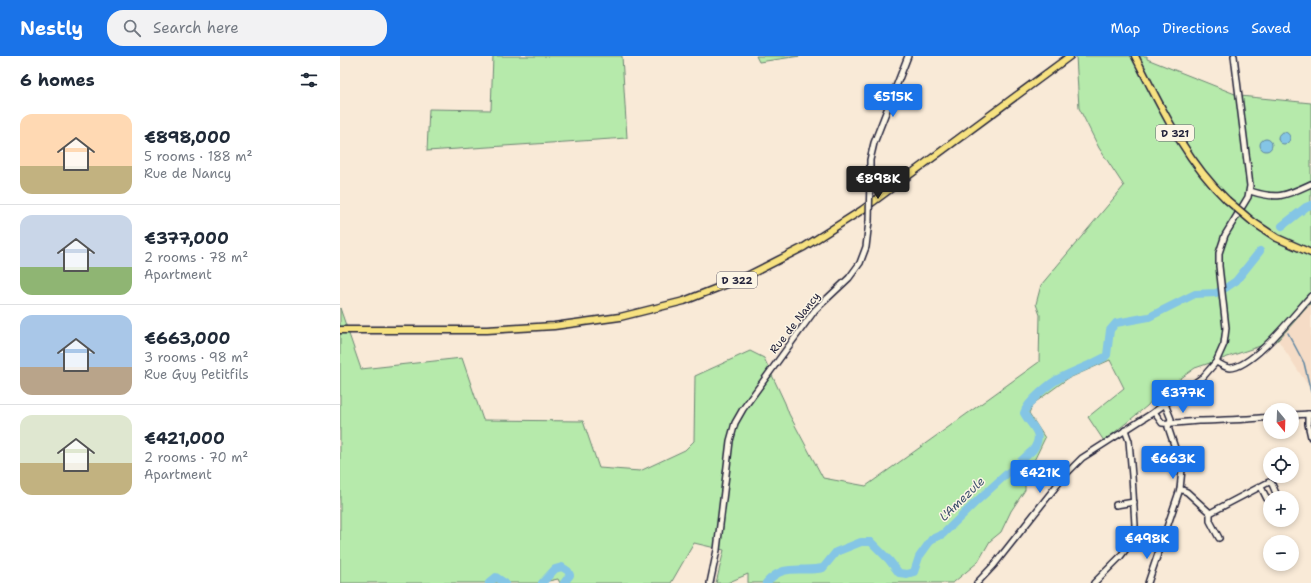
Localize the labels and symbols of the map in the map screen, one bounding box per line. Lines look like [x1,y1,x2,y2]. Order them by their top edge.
pin: €515K [865,84,921,118]
road number: D 321 [1156,125,1194,141]
pin: €898K [850,166,906,200]
road number: D 322 [717,272,757,288]
street label: Rue de Nancy [766,289,824,357]
pin: €377K [1155,380,1211,414]
north arrow [1263,403,1299,439]
pin: €663K [1145,446,1201,480]
pin: €421K [1012,460,1068,494]
water label: L'Amezule [936,473,988,525]
pin: €498K [1119,526,1175,560]

